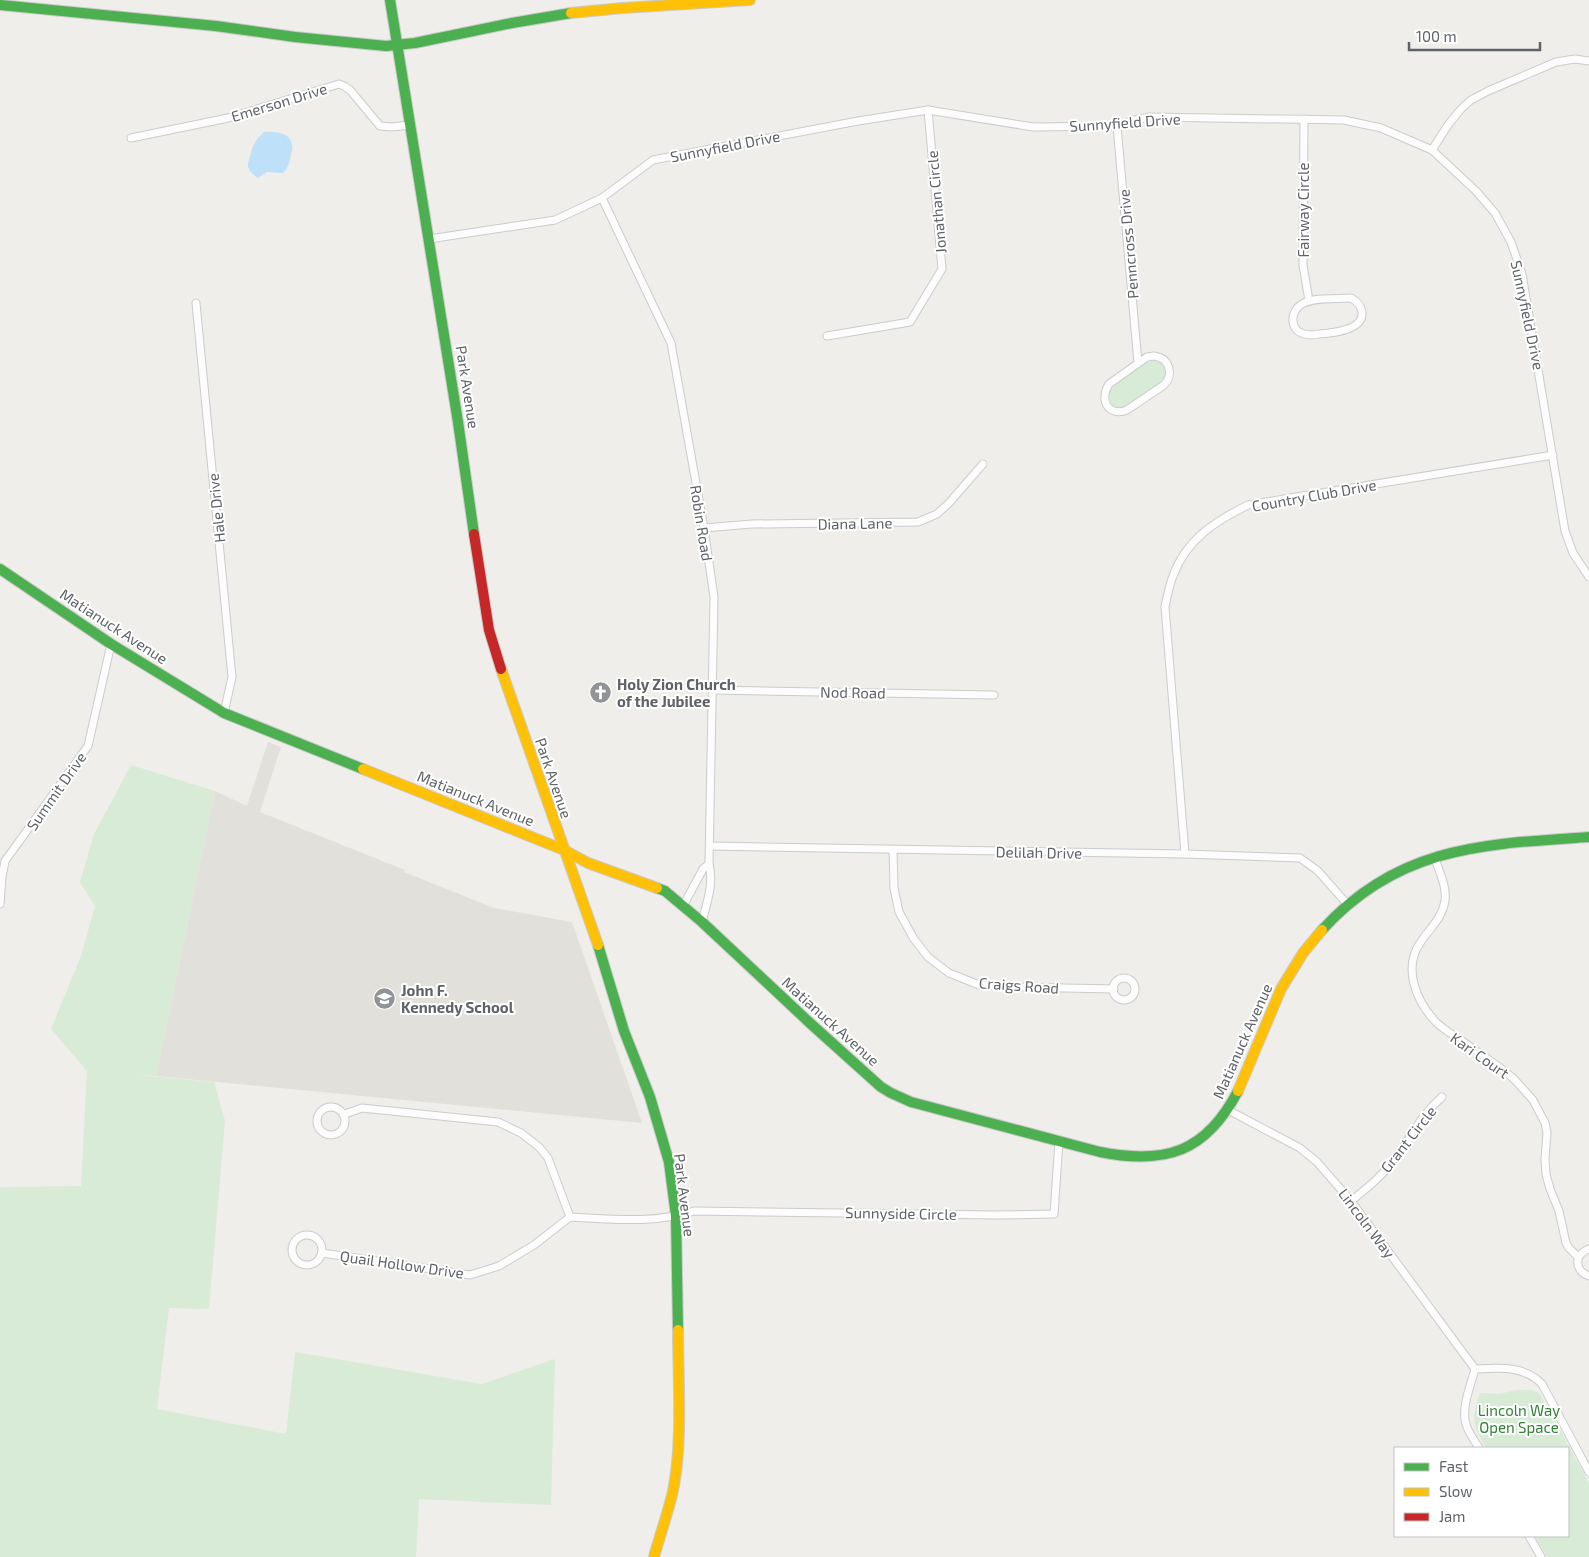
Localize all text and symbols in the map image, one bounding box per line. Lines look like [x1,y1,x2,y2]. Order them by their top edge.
scale bar [1409,20,1540,52]
text: 100 m [1416,27,1457,45]
street label: Emerson Drive [229,79,329,125]
street label: Sunnyfield Drive [1069,109,1181,135]
street label: Sunnyfield Drive [669,127,781,165]
street label: Jonathan Circle [923,150,949,254]
street label: Fairway Circle [1294,162,1312,258]
street label: Penncross Drive [1114,188,1142,300]
street label: Sunnyfield Drive [1508,259,1548,371]
street label: Park Avenue [453,344,483,430]
street label: Hale Drive [203,472,229,544]
street label: Country Club Drive [1250,475,1378,515]
street label: Robin Road [687,484,717,562]
street label: Diana Lane [817,513,893,533]
street label: Matianuck Avenue [57,585,171,667]
place label: Holy Zion Church of the Jubilee [617,675,736,710]
church icon: Holy Zion Church of the Jubilee [589,681,613,705]
street label: Nod Road [820,682,886,702]
street label: Park Avenue [532,735,576,821]
street label: Summit Drive [22,748,90,834]
street label: Matianuck Avenue [415,766,537,830]
street label: Delilah Drive [996,842,1082,862]
street label: Matianuck Avenue [779,973,883,1069]
street label: Craigs Road [978,973,1060,997]
place label: John F. Kennedy School [401,981,514,1017]
street label: Matianuck Avenue [1208,981,1276,1101]
school or university icon: John F. Kennedy School [373,987,397,1011]
street label: Kari Court [1447,1028,1513,1082]
street label: Grant Circle [1376,1102,1440,1176]
street label: Park Avenue [671,1152,699,1238]
street label: Lincoln Way [1335,1185,1399,1261]
street label: Sunnyside Circle [845,1203,957,1223]
street label: Quail Hollow Drive [339,1246,465,1283]
park label: Lincoln Way Open Space [1478,1401,1560,1436]
legend [1394,1447,1569,1537]
text: Fast [1439,1457,1469,1475]
text: Slow [1439,1482,1473,1500]
text: Jam [1439,1507,1465,1525]

